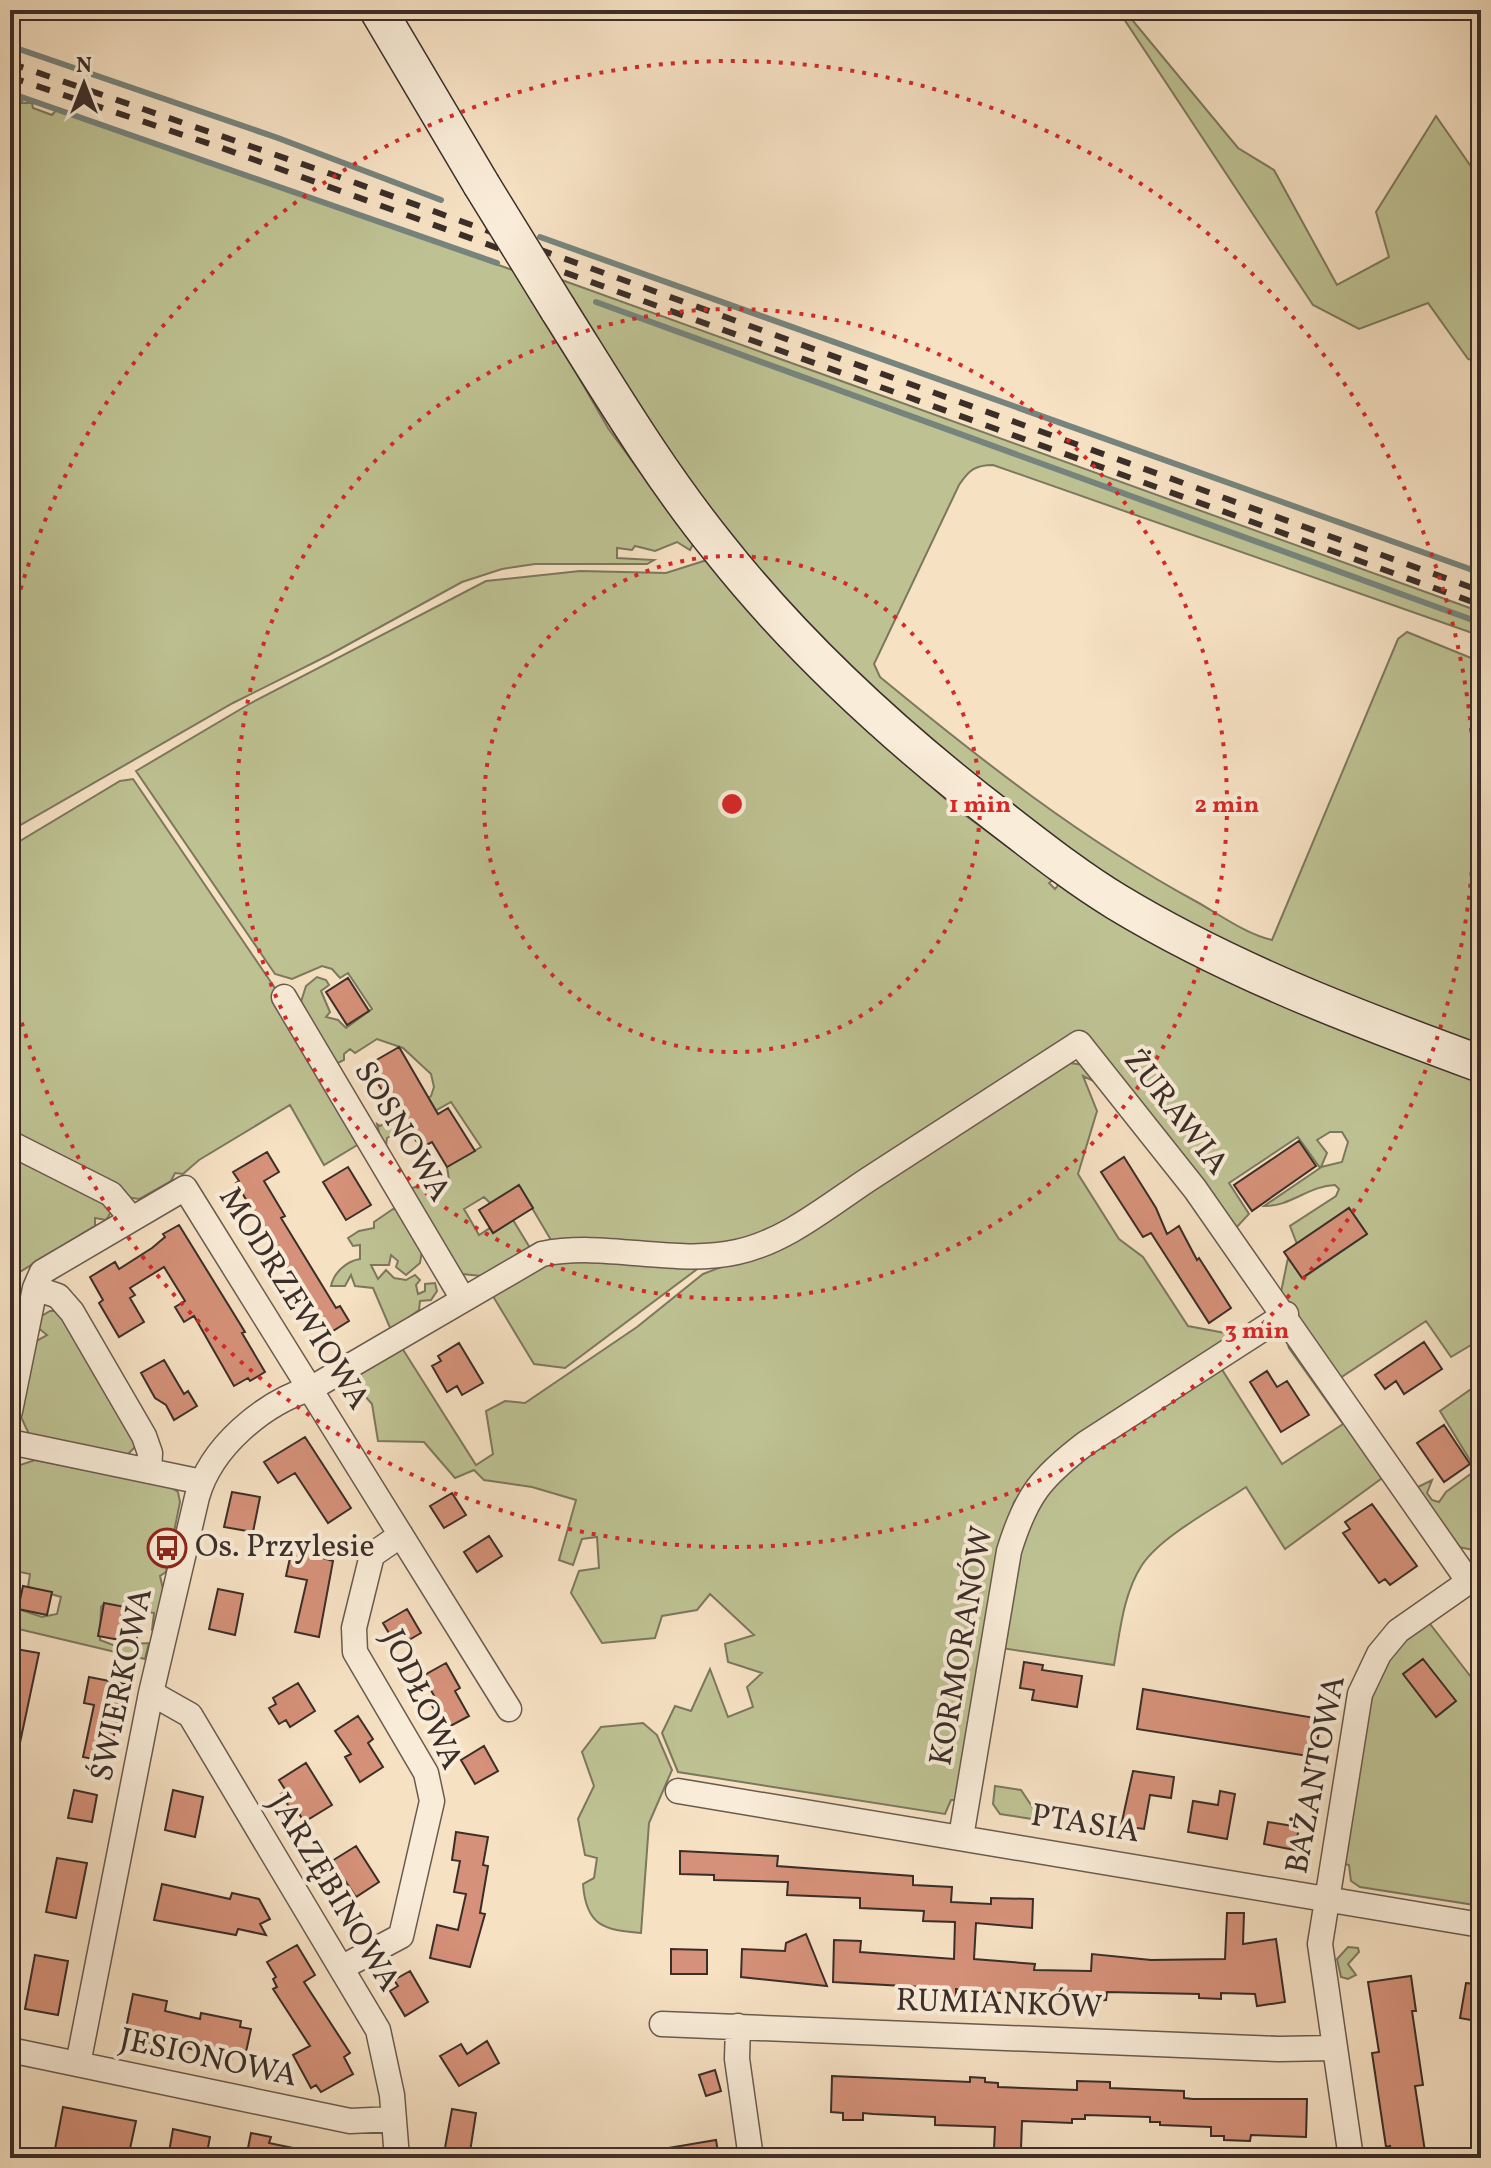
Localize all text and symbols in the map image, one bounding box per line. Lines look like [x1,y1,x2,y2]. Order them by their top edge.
north arrow [44,44,124,124]
text: N [76,51,92,82]
text: 1 min [949,789,1011,823]
text: 2 min [1195,789,1260,823]
centre of rings [718,790,746,818]
street label: ŻURAWIA [1112,1041,1238,1185]
street label: SOSNOWA [342,1053,460,1211]
street label: MODRZEWIOWA [207,1179,379,1419]
text: 3 min [1225,1315,1289,1349]
street label: KORMORANÓW [920,1523,1006,1769]
place label: Os. Przylesie [195,1526,375,1570]
bus stop icon: Os. Przylesie [146,1527,188,1569]
street label: ŚWIERKOWA [81,1584,165,1786]
street label: JODŁOWA [369,1623,473,1777]
street label: BAŻANTOWA [1276,1672,1358,1878]
street label: JARZĘBINOWA [257,1786,409,2000]
street label: PTASIA [1028,1795,1142,1855]
street label: RUMIANKÓW [895,1979,1103,2031]
street label: JESIONOWA [115,2019,301,2099]

